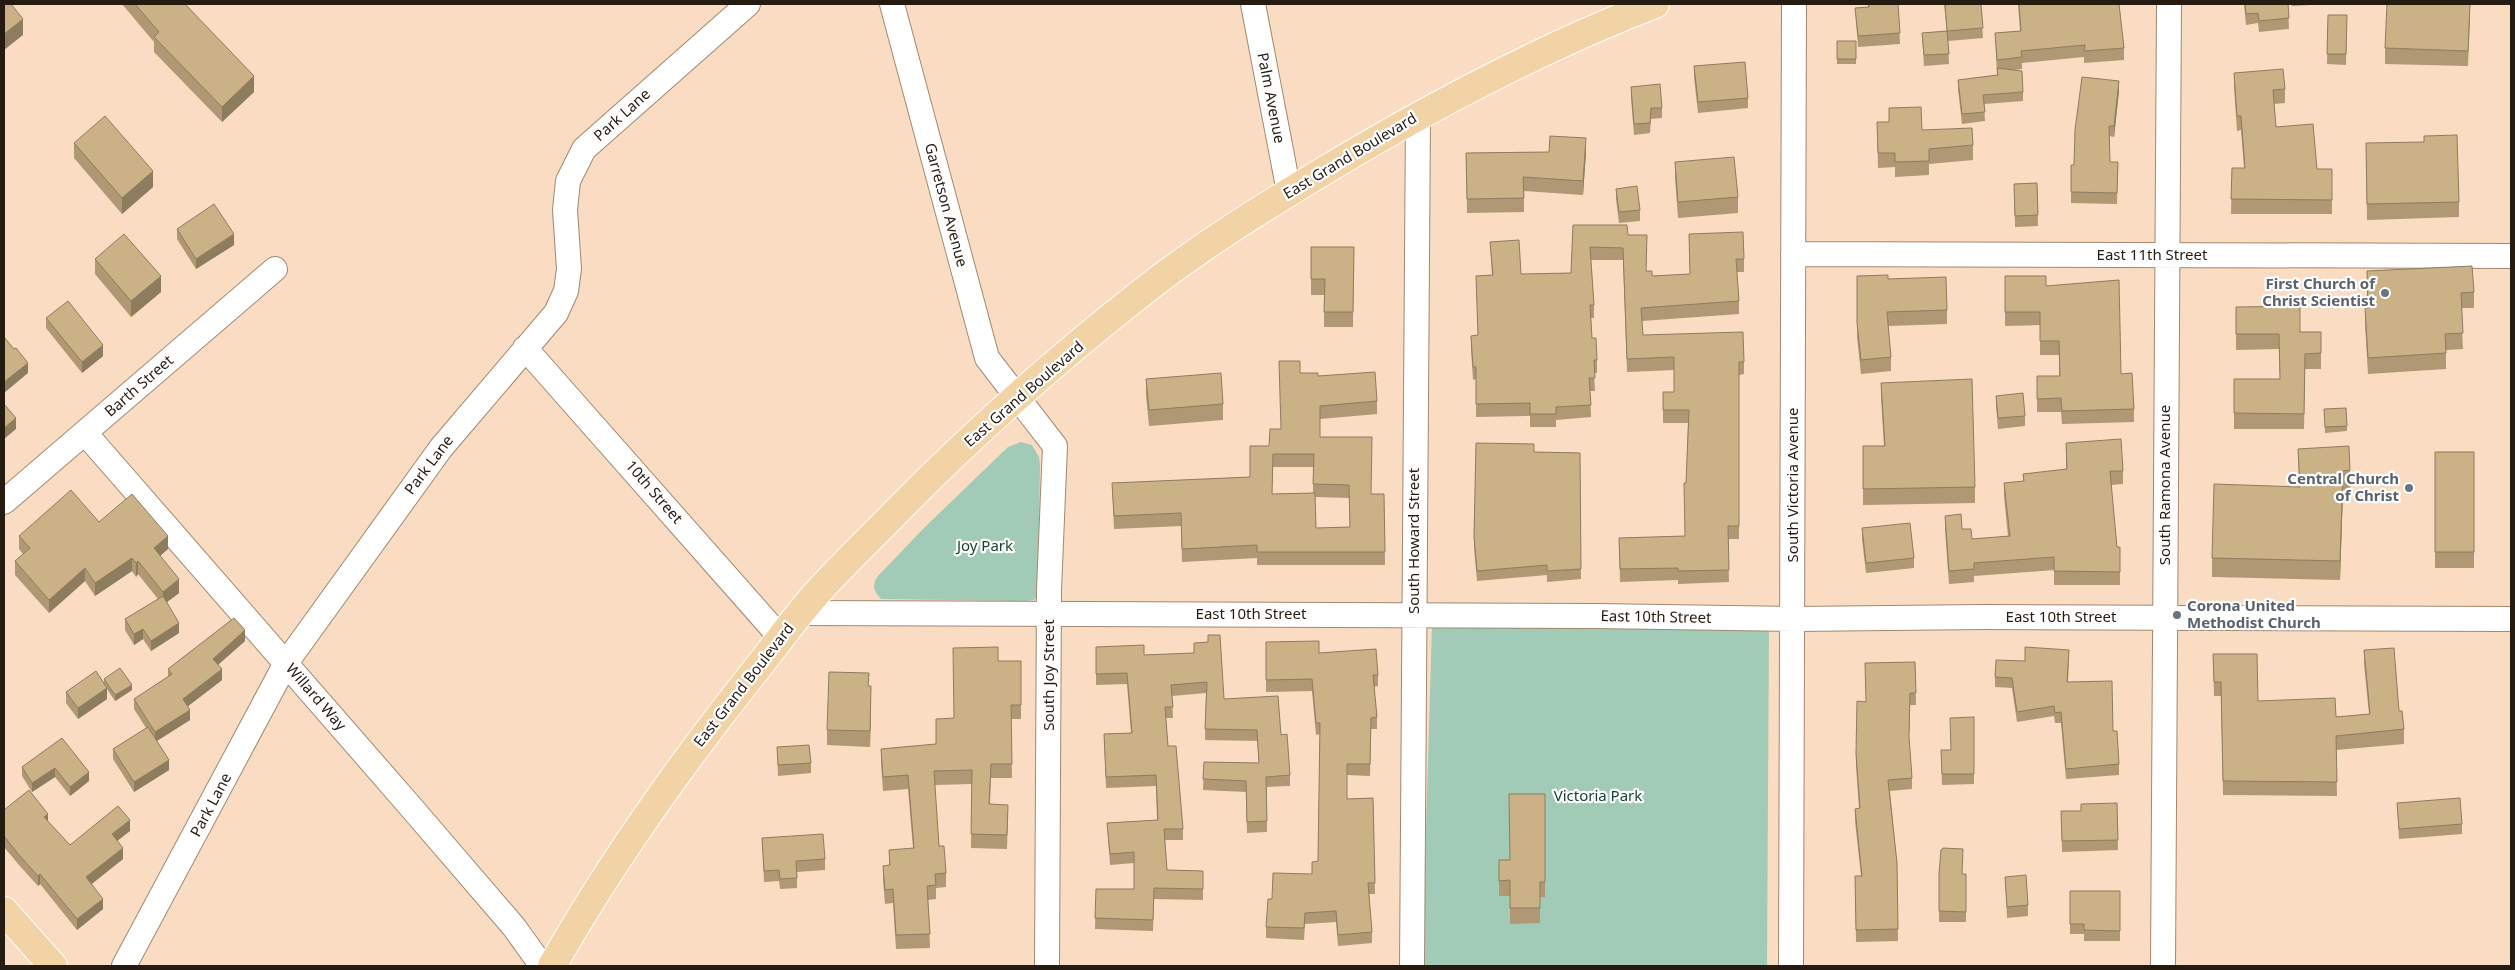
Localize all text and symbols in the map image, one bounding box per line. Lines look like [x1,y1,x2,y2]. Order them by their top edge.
street label: Palm Avenue [1253,51,1291,145]
street label: Park Lane [589,84,654,145]
street label: East Grand Boulevard [1279,107,1420,203]
street label: Garretson Avenue [921,141,973,269]
street label: East 11th Street [2097,244,2208,264]
place label: First Church of Christ Scientist [2262,273,2376,310]
marker: First Church of Christ Scientist [2379,287,2391,299]
street label: East Grand Boulevard [959,336,1087,451]
street label: Barth Street [100,349,177,421]
street label: South Ramona Avenue [2154,405,2174,565]
street label: South Victoria Avenue [1782,408,1802,562]
street label: Park Lane [399,431,457,498]
street label: 10th Street [622,455,688,528]
street label: South Howard Street [1403,467,1423,614]
place label: Central Church of Christ [2287,468,2399,505]
marker: Central Church of Christ [2403,482,2415,494]
park label: Joy Park [955,535,1013,555]
place label: Corona United Methodist Church [2187,595,2321,632]
street label: East 10th Street [1196,603,1307,623]
street label: East 10th Street [1600,605,1712,627]
street label: East 10th Street [2006,606,2117,626]
marker: Corona United Methodist Church [2171,609,2183,621]
street label: East Grand Boulevard [688,618,798,750]
street label: South Joy Street [1038,619,1058,731]
street label: Willard Way [282,659,352,734]
street label: Park Lane [185,769,235,840]
park label: Victoria Park [1554,785,1642,805]

